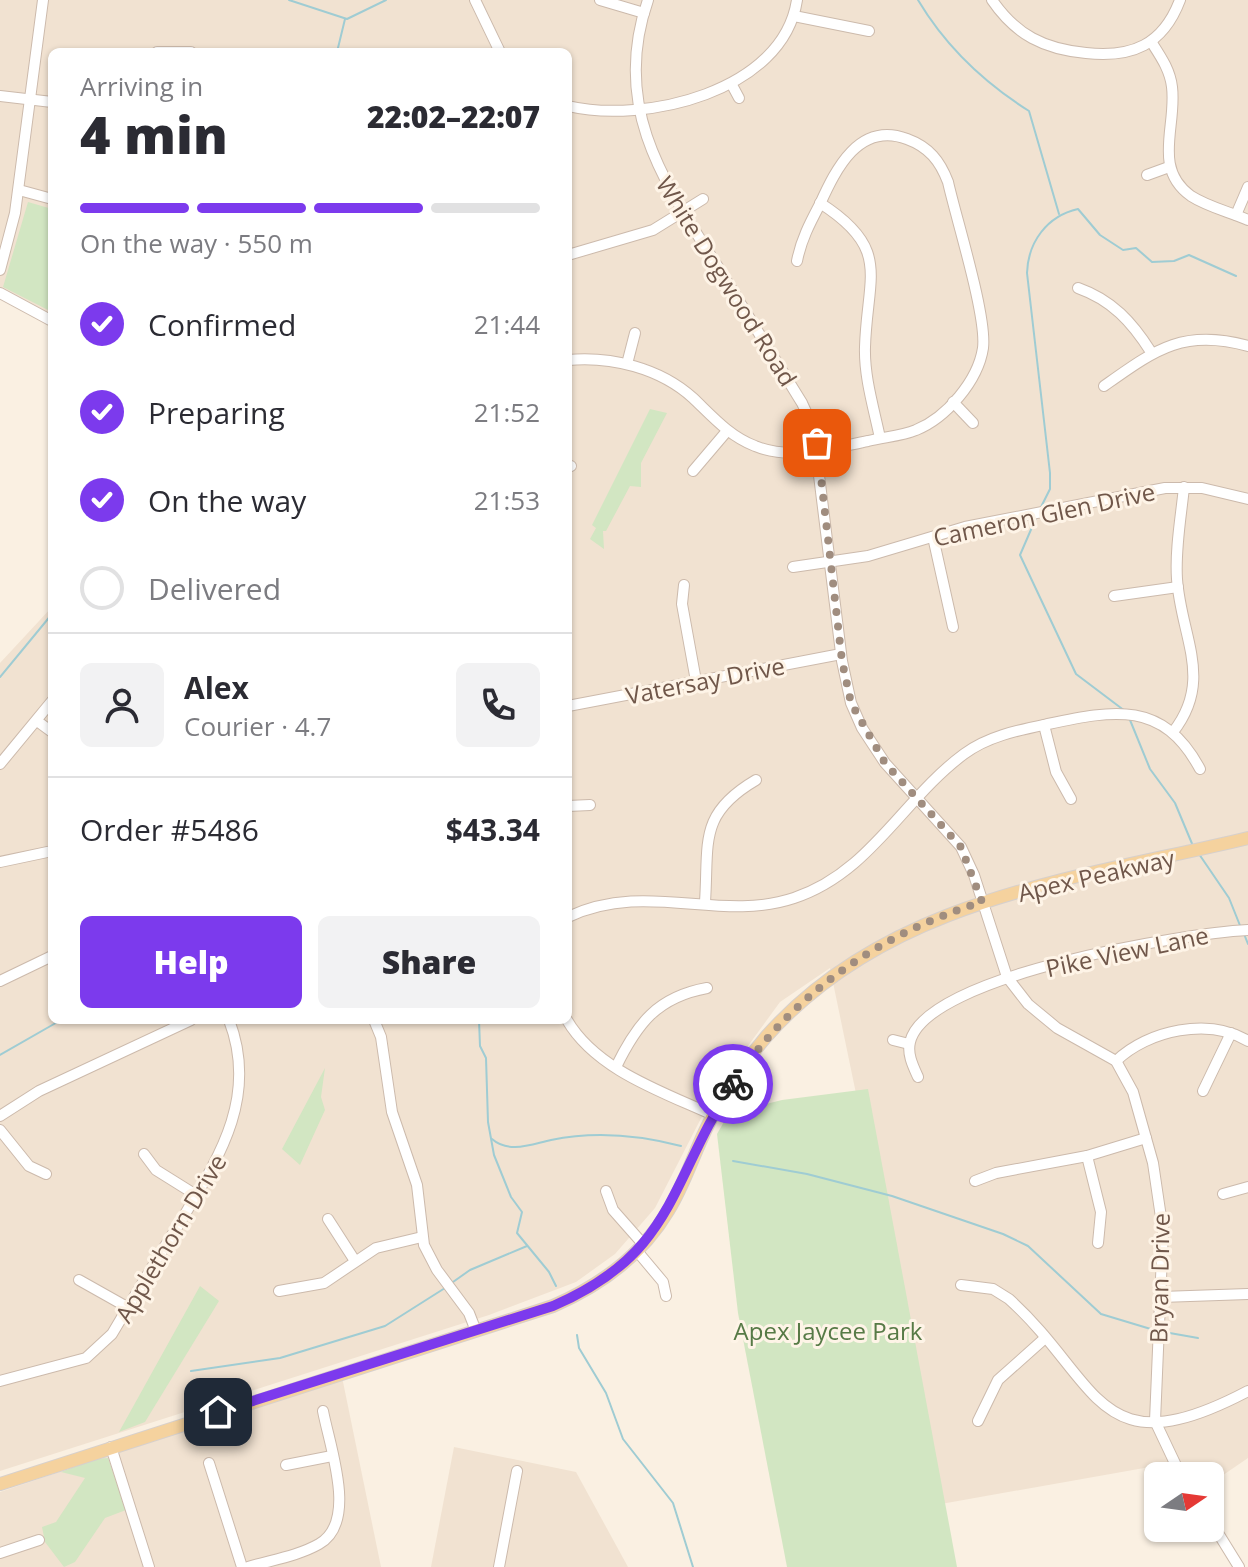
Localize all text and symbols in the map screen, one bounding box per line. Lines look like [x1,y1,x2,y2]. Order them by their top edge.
text: Arriving in [80,68,203,104]
text: 22:02–22:07 [367,96,540,137]
text: 4 min [80,98,228,169]
street label: White Dogwood Road [649,170,805,392]
text: On the way · 550 m [80,225,313,261]
icon: check [80,302,124,346]
text: Confirmed [148,304,296,345]
text: 21:44 [474,306,540,342]
icon: check [80,390,124,434]
text: Preparing [148,392,285,433]
text: 21:52 [474,394,540,430]
pin [783,409,851,477]
icon: bag [795,421,839,465]
street label: Cameron Glen Drive [930,474,1158,554]
icon: check [80,478,124,522]
text: On the way [148,480,306,521]
text: 21:53 [474,482,540,518]
text: Delivered [148,568,281,609]
street label: Vatersay Drive [623,648,787,712]
button: person [80,663,164,747]
button: phone [456,663,540,747]
text: Alex [184,667,249,708]
text: Courier · 4.7 [184,708,331,744]
text: Order #5486 [80,809,259,850]
text: $43.34 [446,809,540,850]
street label: Apex Peakway [1014,841,1179,909]
button: Help [80,916,302,1008]
button: Share [318,916,540,1008]
street label: Pike View Lane [1043,918,1211,984]
courier [693,1044,773,1124]
icon: bike [711,1062,755,1106]
street label: Applethorn Drive [107,1148,233,1328]
street label: Bryan Drive [1141,1213,1177,1343]
park label: Apex Jaycee Park [734,1314,923,1347]
pin [184,1378,252,1446]
icon: home [196,1390,240,1434]
north arrow [1144,1462,1224,1542]
map controls [1144,1462,1224,1542]

